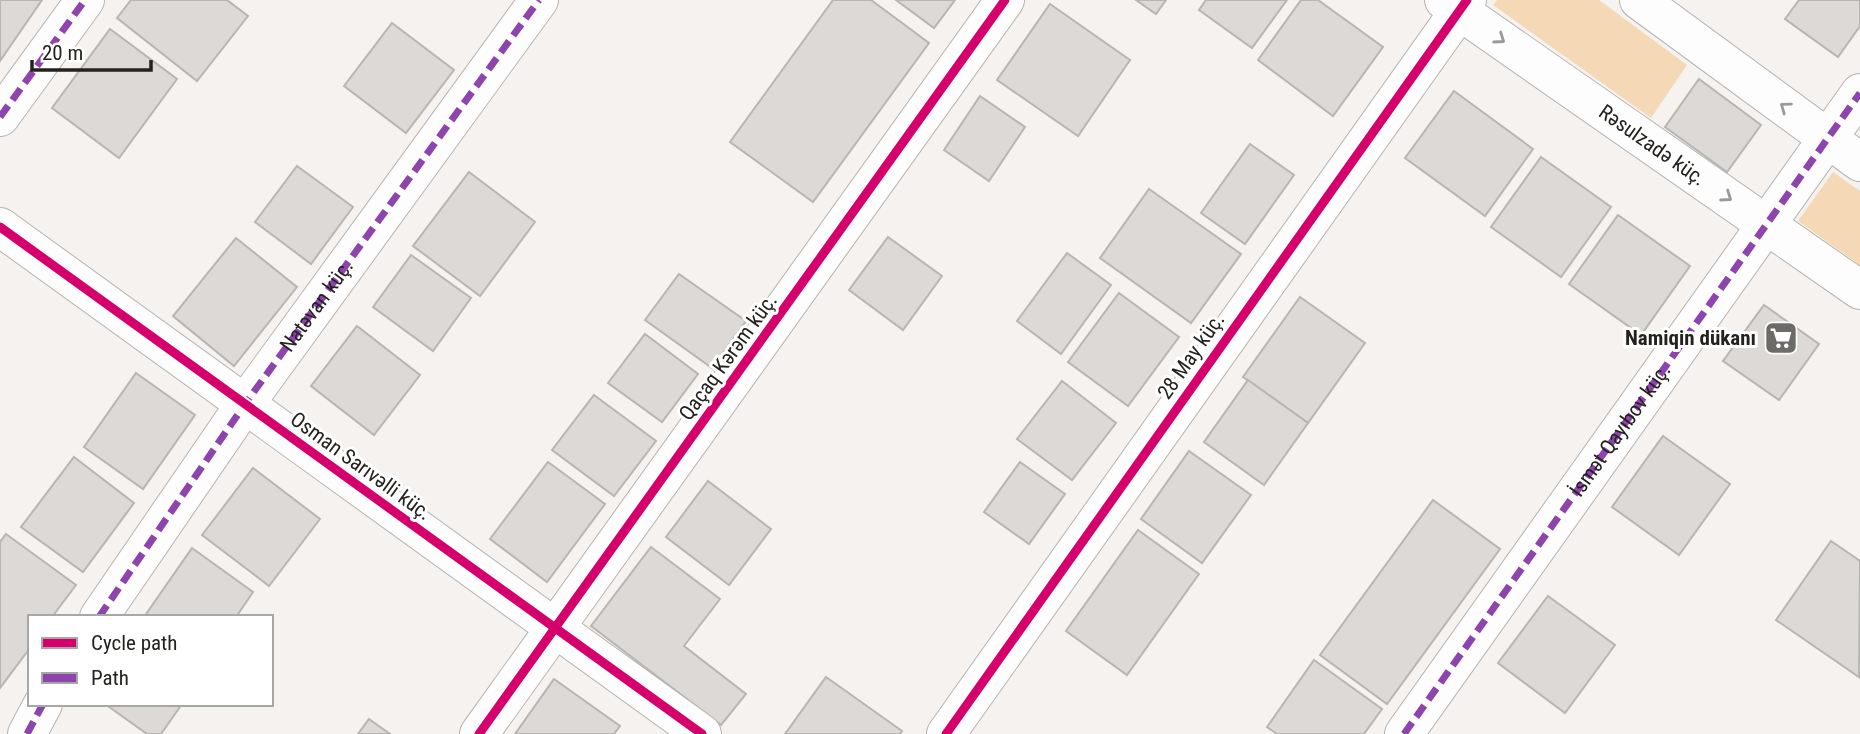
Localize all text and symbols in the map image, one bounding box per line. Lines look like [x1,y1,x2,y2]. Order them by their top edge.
scale bar [32,28,150,72]
one-way arrow [1492,31,1505,43]
text: 20 m [42,41,83,65]
street label: Rəsulzadə küç. [1594,100,1710,191]
one-way arrow [1781,103,1793,115]
one-way arrow [1719,189,1732,202]
street label: Natəvan küç. [275,255,358,356]
street label: Qaçaq Kərəm küç. [674,289,782,425]
street label: 28 May küç. [1153,308,1229,404]
supermarket icon: Namiqin dükanı [1762,319,1800,357]
place label: Namiqin dükanı [1625,326,1756,350]
street label: İsmət Qayıbov küç. [1565,359,1676,501]
street label: Osman Sarıvəlli küç. [286,407,436,525]
legend [28,615,273,706]
text: Cycle path [91,631,177,655]
text: Path [91,666,129,690]

